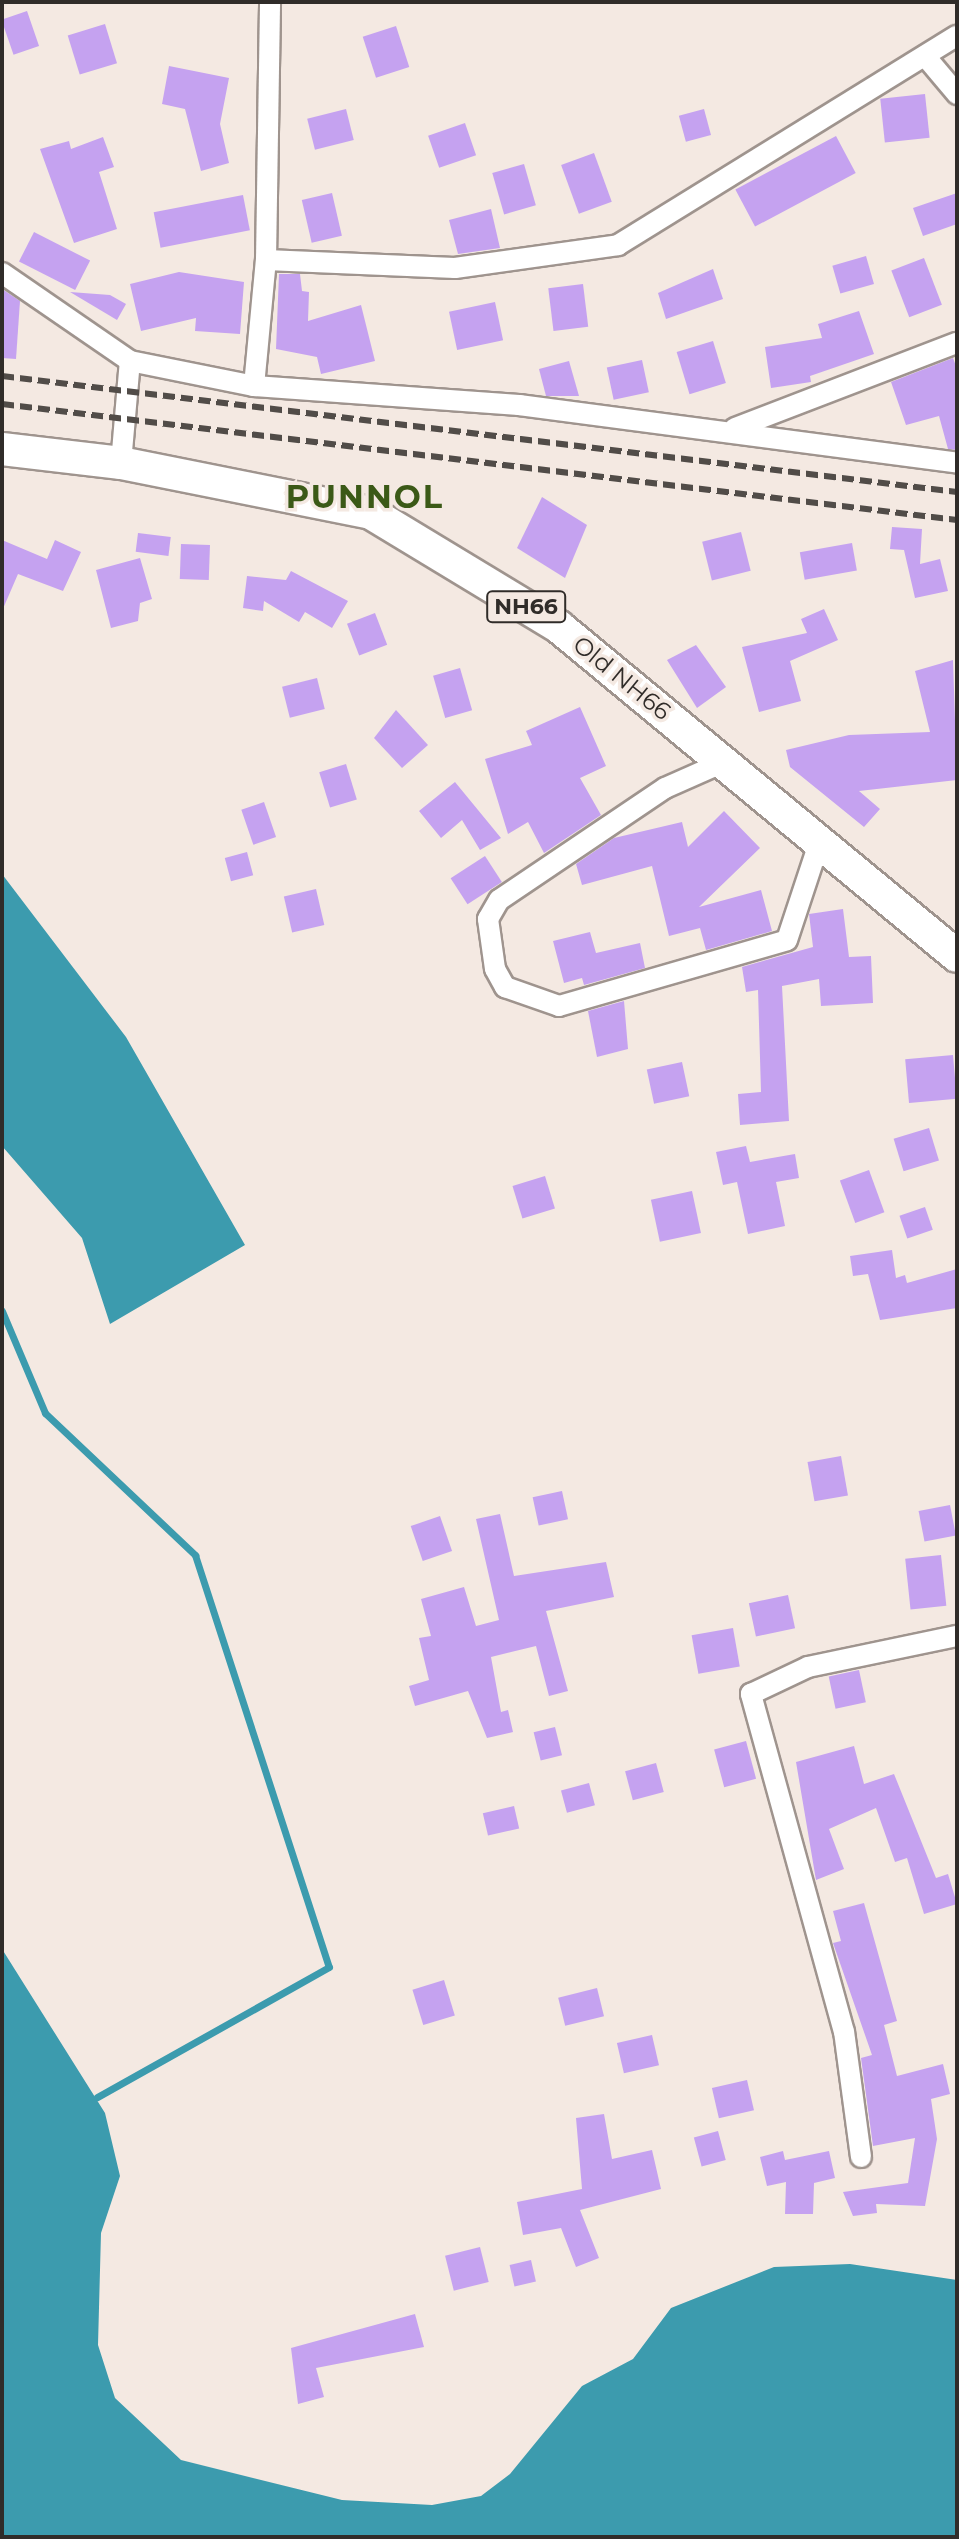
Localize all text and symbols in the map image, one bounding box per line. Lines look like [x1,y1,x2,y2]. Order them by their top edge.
district label: PUNNOL [286,478,444,516]
road number: NH66 [486,589,566,625]
street label: Old NH66 [567,630,677,726]

